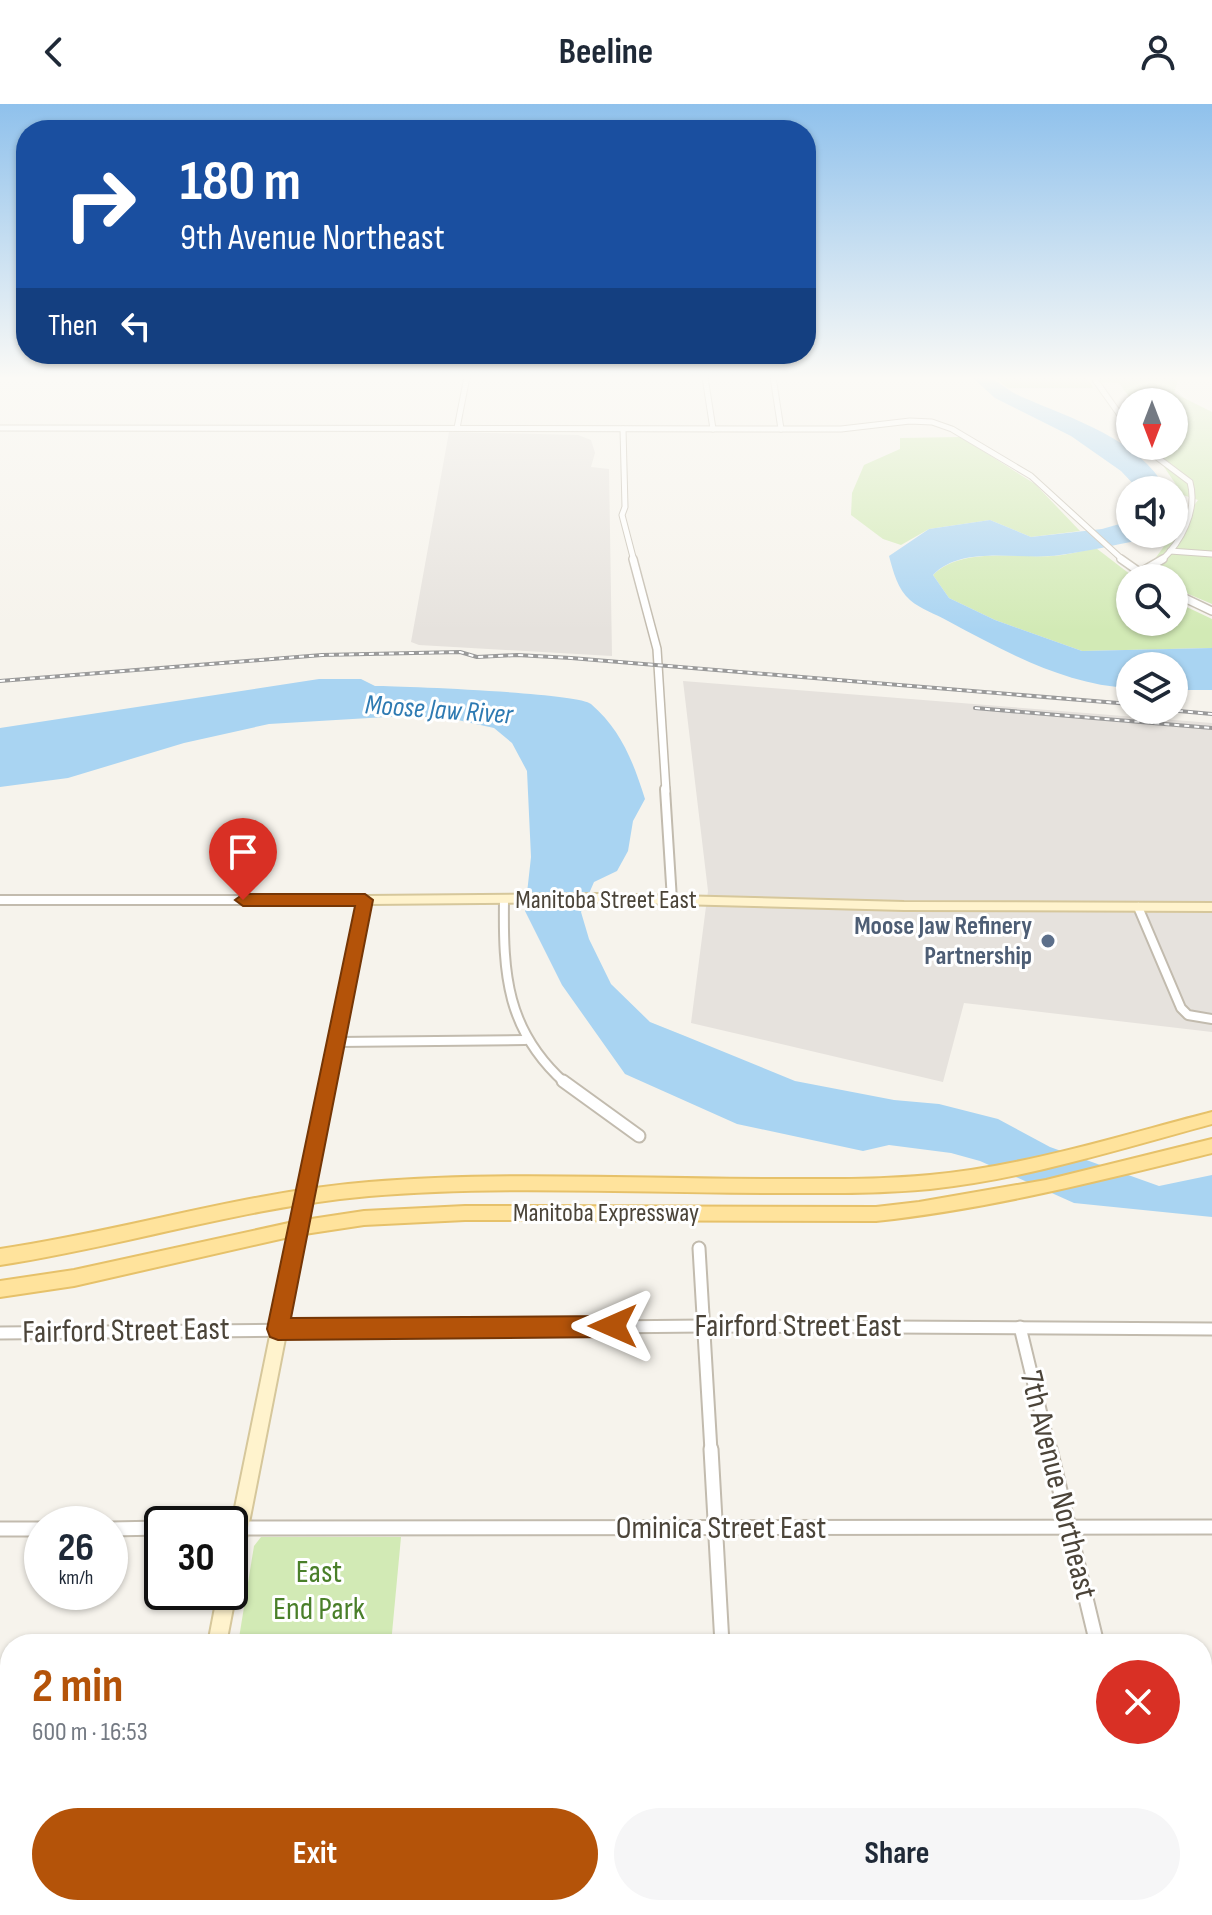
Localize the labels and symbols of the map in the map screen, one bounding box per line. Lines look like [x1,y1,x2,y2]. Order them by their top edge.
north arrow [1116,388,1188,460]
water label: Moose Jaw River [364,688,515,732]
pin [209,818,277,900]
street label: Manitoba Street East [515,885,697,916]
place label: Moose Jaw Refinery Partnership [854,911,1032,972]
marker: Moose Jaw Refinery Partnership [1039,932,1057,950]
street label: Manitoba Expressway [513,1198,699,1229]
position arrow [571,1284,655,1368]
street label: Fairford Street East [694,1307,902,1346]
street label: Fairford Street East [22,1310,230,1352]
street label: 7th Avenue Northeast [1011,1367,1105,1603]
speed limit sign: 30 [144,1506,248,1610]
street label: Ominica Street East [616,1509,826,1548]
park label: East End Park [273,1553,365,1629]

